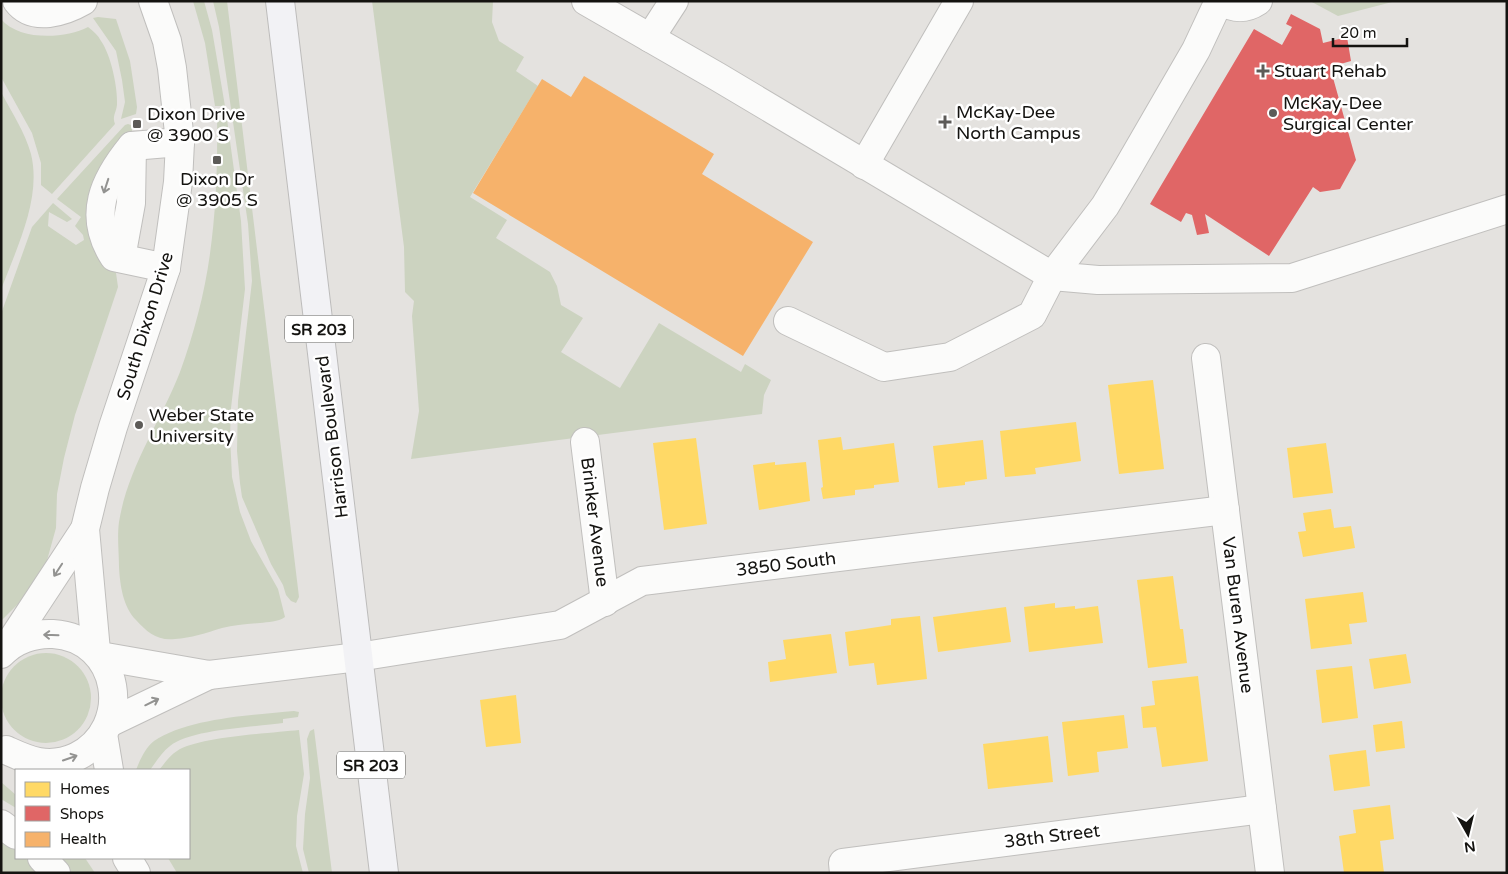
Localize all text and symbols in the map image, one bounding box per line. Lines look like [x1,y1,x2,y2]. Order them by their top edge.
scale bar [1333,15,1407,47]
text: 20 m [1340,24,1377,42]
place label: Stuart Rehab [1274,60,1387,82]
marker: Stuart Rehab [1256,64,1270,78]
place label: McKay-Dee Surgical Center [1283,92,1413,135]
place label: McKay-Dee North Campus [956,101,1081,144]
place label: Dixon Drive @ 3900 S [147,103,245,146]
marker: McKay-Dee Surgical Center [1267,107,1279,119]
marker: McKay-Dee North Campus [938,115,952,129]
marker: Dixon Drive @ 3900 S [131,118,143,130]
marker: Dixon Dr @ 3905 S [211,154,223,166]
place label: Dixon Dr @ 3905 S [176,168,258,211]
one-way arrow [101,178,110,194]
street label: South Dixon Drive [112,249,178,403]
road number: SR 203 [285,316,353,342]
street label: Harrison Boulevard [311,354,353,520]
place label: Weber State University [149,404,254,447]
marker: Weber State University [133,419,145,431]
street label: Brinker Avenue [576,456,614,588]
street label: Van Buren Avenue [1217,536,1259,694]
street label: 3850 South [735,547,837,581]
one-way arrow [53,562,63,576]
one-way arrow [43,630,59,639]
one-way arrow [145,697,160,707]
road number: SR 203 [337,752,405,778]
one-way arrow [62,753,77,762]
legend [15,769,190,859]
text: Homes [60,780,110,798]
text: Shops [60,805,104,823]
north arrow [1443,809,1493,859]
street label: 38th Street [1003,819,1101,853]
text: Health [60,830,107,848]
text: N [1463,837,1476,856]

